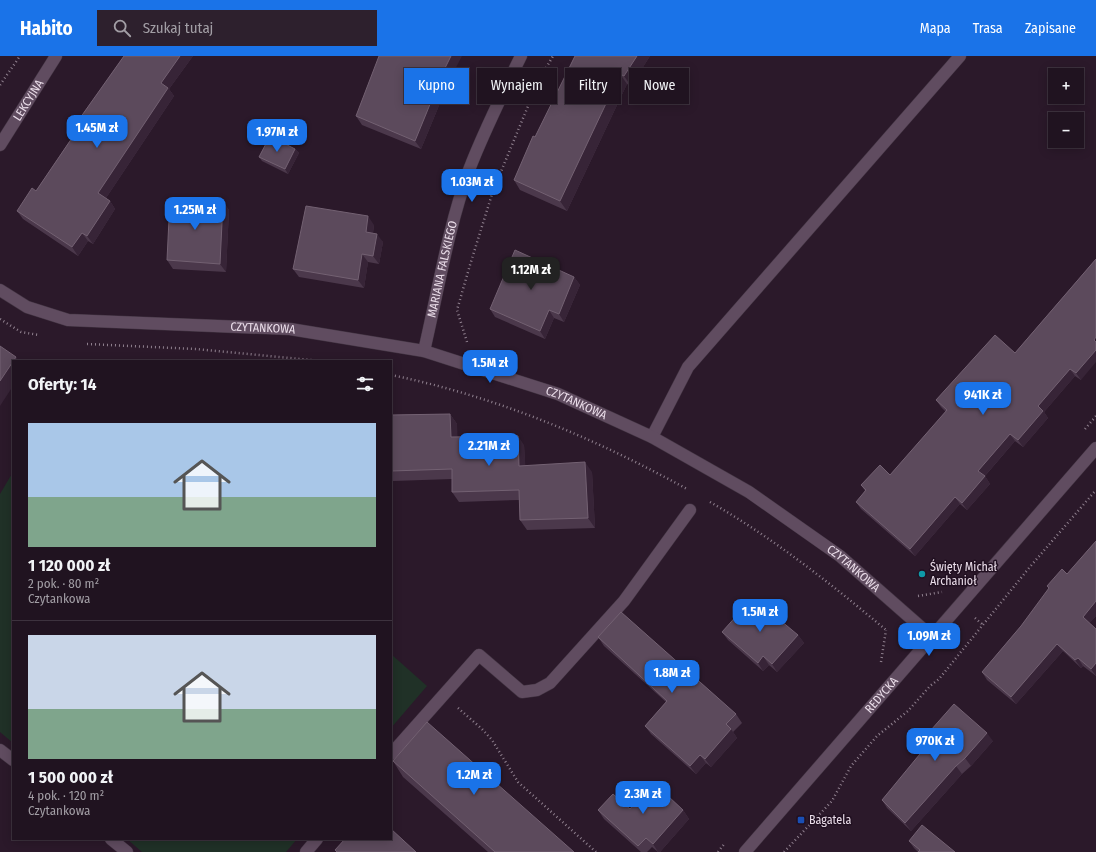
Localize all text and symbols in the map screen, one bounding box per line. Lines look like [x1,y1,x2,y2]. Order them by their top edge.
search box [97,10,377,46]
text: Habito [20,17,73,40]
icon: search [111,17,133,39]
text: Szukaj tutaj [143,19,213,37]
text: Mapa [920,20,951,37]
text: Trasa [973,20,1003,37]
text: Zapisane [1025,20,1076,37]
chip: Kupno [404,68,469,104]
chip: Wynajem [477,68,557,104]
chip: Filtry [565,68,621,104]
chip: Nowe [629,68,689,104]
map controls [1048,68,1084,148]
button: + [1048,68,1084,104]
street label: LEKCYJNA [10,76,47,123]
button: − [1048,112,1084,148]
pin: 1.45M zł [56,115,138,149]
pin: 1.97M zł [236,119,318,153]
text: 1.45M zł [76,120,118,135]
text: 1.97M zł [256,124,298,139]
pin: 1.03M zł [431,169,513,203]
text: 1.03M zł [450,174,494,189]
pin: 1.25M zł [154,197,236,231]
text: 1.25M zł [174,202,216,217]
street label: MARIANA FALSKIEGO [425,219,460,319]
pin: 1.12M zł [490,257,572,291]
text: 1.12M zł [511,262,551,277]
street label: CZYTANKOWA [230,320,297,337]
pin: 1.5M zł [453,350,527,384]
text: 1.5M zł [472,355,508,370]
icon: filters [354,373,376,395]
text: Oferty: 14 [28,374,97,395]
pin: 941K zł [946,382,1020,416]
street label: CZYTANKOWA [544,384,610,423]
text: 941K zł [964,387,1002,402]
pin: 2.21M zł [448,433,530,467]
text: 2.21M zł [468,438,510,453]
icon: home [166,449,238,521]
street label: CZYTANKOWA [824,542,883,595]
text: 1 120 000 zł [28,555,111,576]
place label: Święty Michał Archanioł [930,559,998,588]
marker: Święty Michał Archanioł [917,569,927,579]
text: 2 pok. · 80 m² [28,576,99,591]
text: Czytankowa [28,591,90,606]
pin: 1.5M zł [723,599,797,633]
text: 1.5M zł [742,604,778,619]
pin: 1.09M zł [888,623,970,657]
text: 1.09M zł [907,628,951,643]
pin: 1.8M zł [635,660,709,694]
icon: home [166,661,238,733]
text: 1.8M zł [654,665,691,680]
street label: REDYCKA [862,674,901,716]
pin: 970K zł [898,728,972,762]
text: 970K zł [916,733,954,748]
pin: 1.2M zł [437,762,511,796]
text: 1 500 000 zł [28,767,113,788]
text: 1.2M zł [456,767,492,782]
pin: 2.3M zł [606,781,680,815]
text: 2.3M zł [625,786,662,801]
text: 4 pok. · 120 m² [28,788,104,803]
text: Czytankowa [28,803,90,818]
place label: Bagatela [809,813,851,827]
marker: Bagatela [796,815,806,825]

